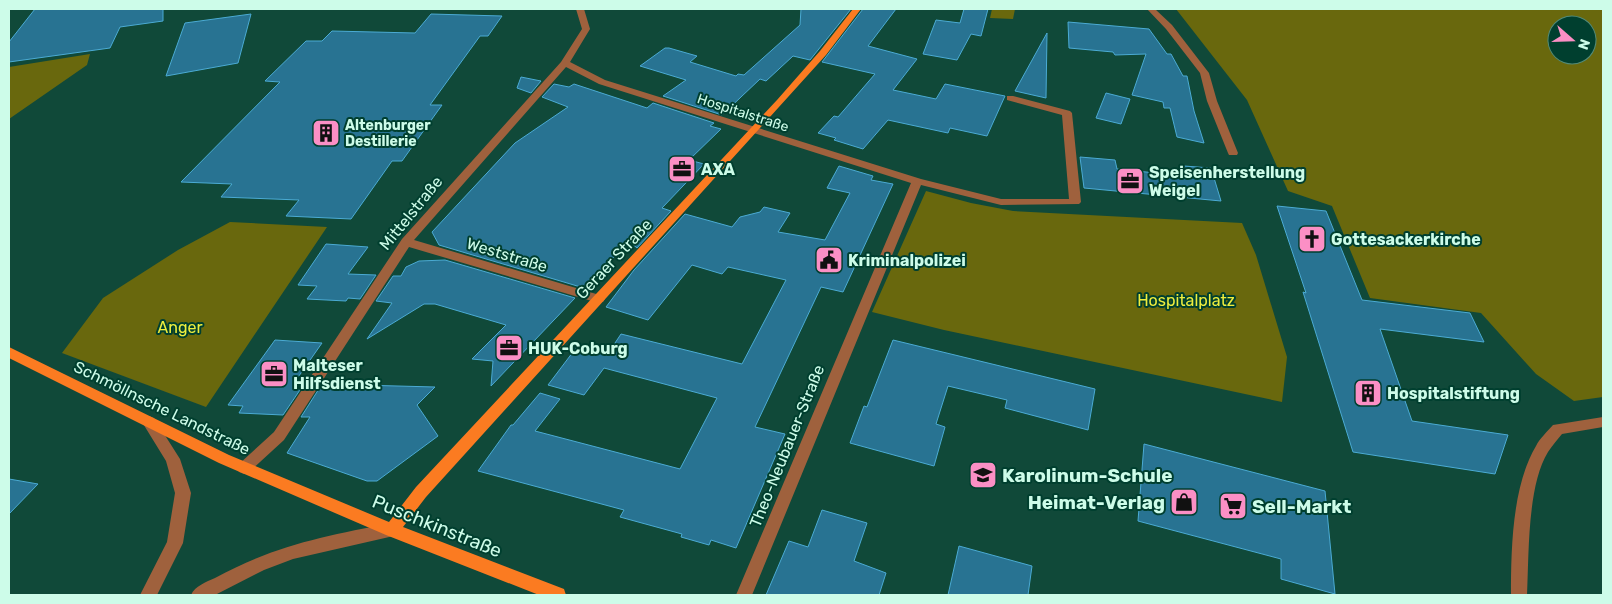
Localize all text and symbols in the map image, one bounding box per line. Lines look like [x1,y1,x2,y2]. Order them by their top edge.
north arrow [1547,15,1597,65]
text: N [1574,37,1593,52]
street label: Hospitalstraße [695,90,791,136]
place label: Altenburger Destillerie [345,117,431,150]
building icon: Altenburger Destillerie [311,118,341,148]
office icon: AXA [667,154,697,184]
place label: AXA [701,160,735,179]
place label: Speisenherstellung Weigel [1149,163,1305,200]
office icon: Speisenherstellung Weigel [1115,166,1145,196]
street label: Mittelstraße [375,172,447,254]
street label: Geraer Straße [572,215,656,303]
church icon: Gottesackerkirche [1297,224,1327,254]
place label: Gottesackerkirche [1331,230,1481,249]
street label: Weststraße [464,234,550,276]
public building icon: Kriminalpolizei [814,245,844,275]
place label: Kriminalpolizei [848,251,966,270]
park label: Hospitalplatz [1137,291,1235,310]
park label: Anger [157,318,203,337]
office icon: HUK-Coburg [494,333,524,363]
place label: HUK-Coburg [528,339,628,358]
place label: Malteser Hilfsdienst [293,356,381,393]
street label: Schmöllnsche Landstraße [71,357,253,459]
office icon: Malteser Hilfsdienst [259,359,289,389]
street label: Theo-Neubauer-Straße [746,362,828,530]
building icon: Hospitalstiftung [1353,378,1383,408]
place label: Hospitalstiftung [1387,384,1520,403]
school or university icon: Karolinum-Schule [968,460,998,490]
place label: Karolinum-Schule [1002,464,1172,487]
shop icon: Heimat-Verlag [1169,487,1199,517]
street label: Puschkinstraße [369,490,505,562]
place label: Heimat-Verlag [1028,491,1165,514]
supermarket icon: Sell-Markt [1218,491,1248,521]
place label: Sell-Markt [1252,495,1351,518]

